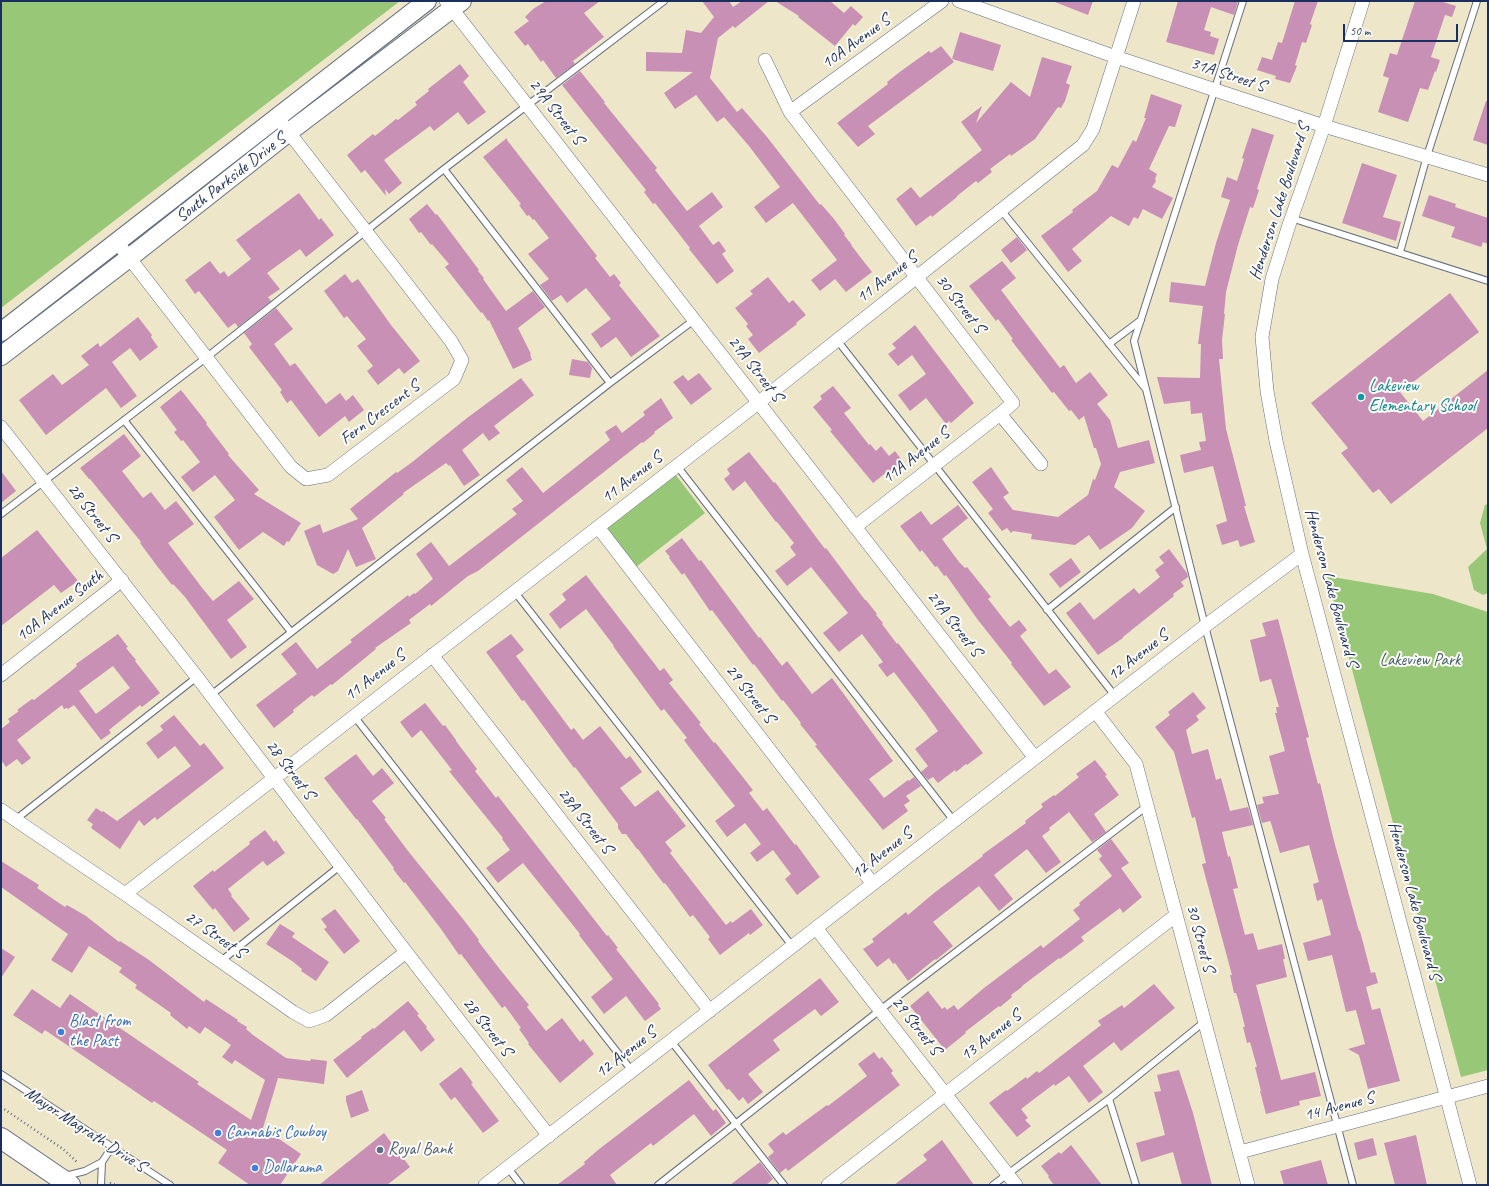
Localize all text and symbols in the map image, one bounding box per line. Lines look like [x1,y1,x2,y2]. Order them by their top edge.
street label: 10A Avenue S [818,10,894,74]
scale bar [1345,16,1460,42]
text: 50 m [1350,23,1370,39]
street label: 31A Street S [1188,53,1268,97]
street label: 29A Street S [524,75,588,149]
street label: Henderson Lake Boulevard S [1245,121,1315,283]
street label: South Parkside Drive S [172,129,290,227]
street label: 11 Avenue S [853,248,921,308]
street label: 30 Street S [931,271,989,337]
street label: 29A Street S [723,332,787,406]
street label: Fern Crescent S [336,377,424,449]
place label: Lakeview Elementary School [1369,377,1475,417]
marker: Lakeview Elementary School [1356,392,1366,402]
street label: 11A Avenue S [878,424,954,488]
street label: 11 Avenue S [598,448,666,508]
street label: 28 Street S [63,480,121,546]
street label: Henderson Lake Boulevard S [1300,507,1362,669]
street label: 10A Avenue South [12,566,108,646]
street label: 29A Street S [922,587,986,661]
street label: 12 Avenue S [1104,626,1172,686]
street label: 11 Avenue S [341,646,409,706]
park label: Lakeview Park [1380,651,1460,671]
street label: 29 Street S [721,661,779,727]
street label: 28 Street S [261,736,319,804]
street label: 28A Street S [553,784,617,858]
street label: Henderson Lake Boulevard S [1383,820,1445,982]
street label: 12 Avenue S [848,824,916,884]
street label: 30 Street S [1181,902,1219,974]
street label: 27 Street S [181,907,249,963]
street label: 29 Street S [887,993,945,1059]
street label: 28 Street S [458,994,516,1060]
street label: 13 Avenue S [957,1006,1025,1066]
place label: Blast from the Past [69,1012,130,1052]
street label: 12 Avenue S [592,1023,660,1083]
marker: Blast from the Past [56,1027,66,1037]
street label: Mayor Magrath Drive S [21,1083,149,1177]
street label: 14 Avenue S [1302,1088,1376,1126]
place label: Cannabis Cowboy [226,1123,326,1143]
marker: Cannabis Cowboy [213,1128,223,1138]
place label: Royal Bank [388,1140,453,1160]
marker: Royal Bank [375,1145,385,1155]
place label: Dollarama [263,1158,322,1178]
marker: Dollarama [250,1163,260,1173]

